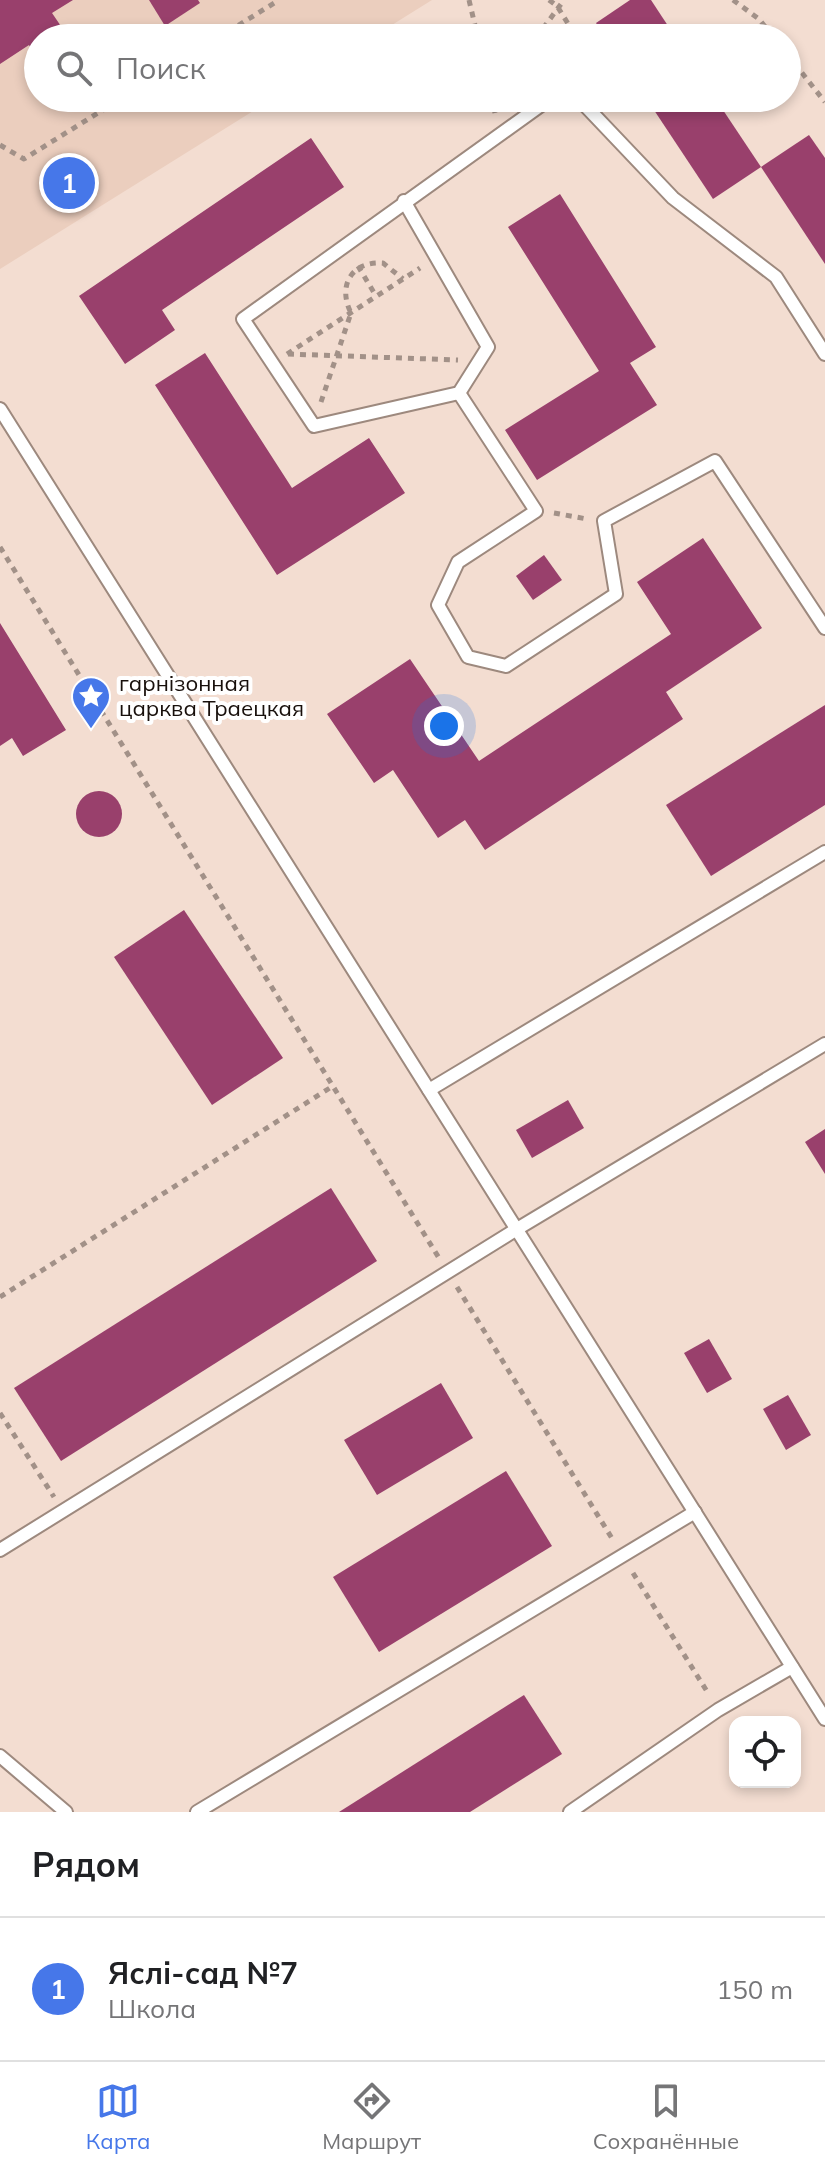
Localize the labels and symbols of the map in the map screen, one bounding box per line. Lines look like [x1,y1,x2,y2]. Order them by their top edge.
pin: 1 [43,153,95,213]
place label: гарнізонная царква Траецкая [119,669,304,722]
place icon: гарнізонная царква Траецкая [70,675,112,730]
your location [424,706,464,746]

